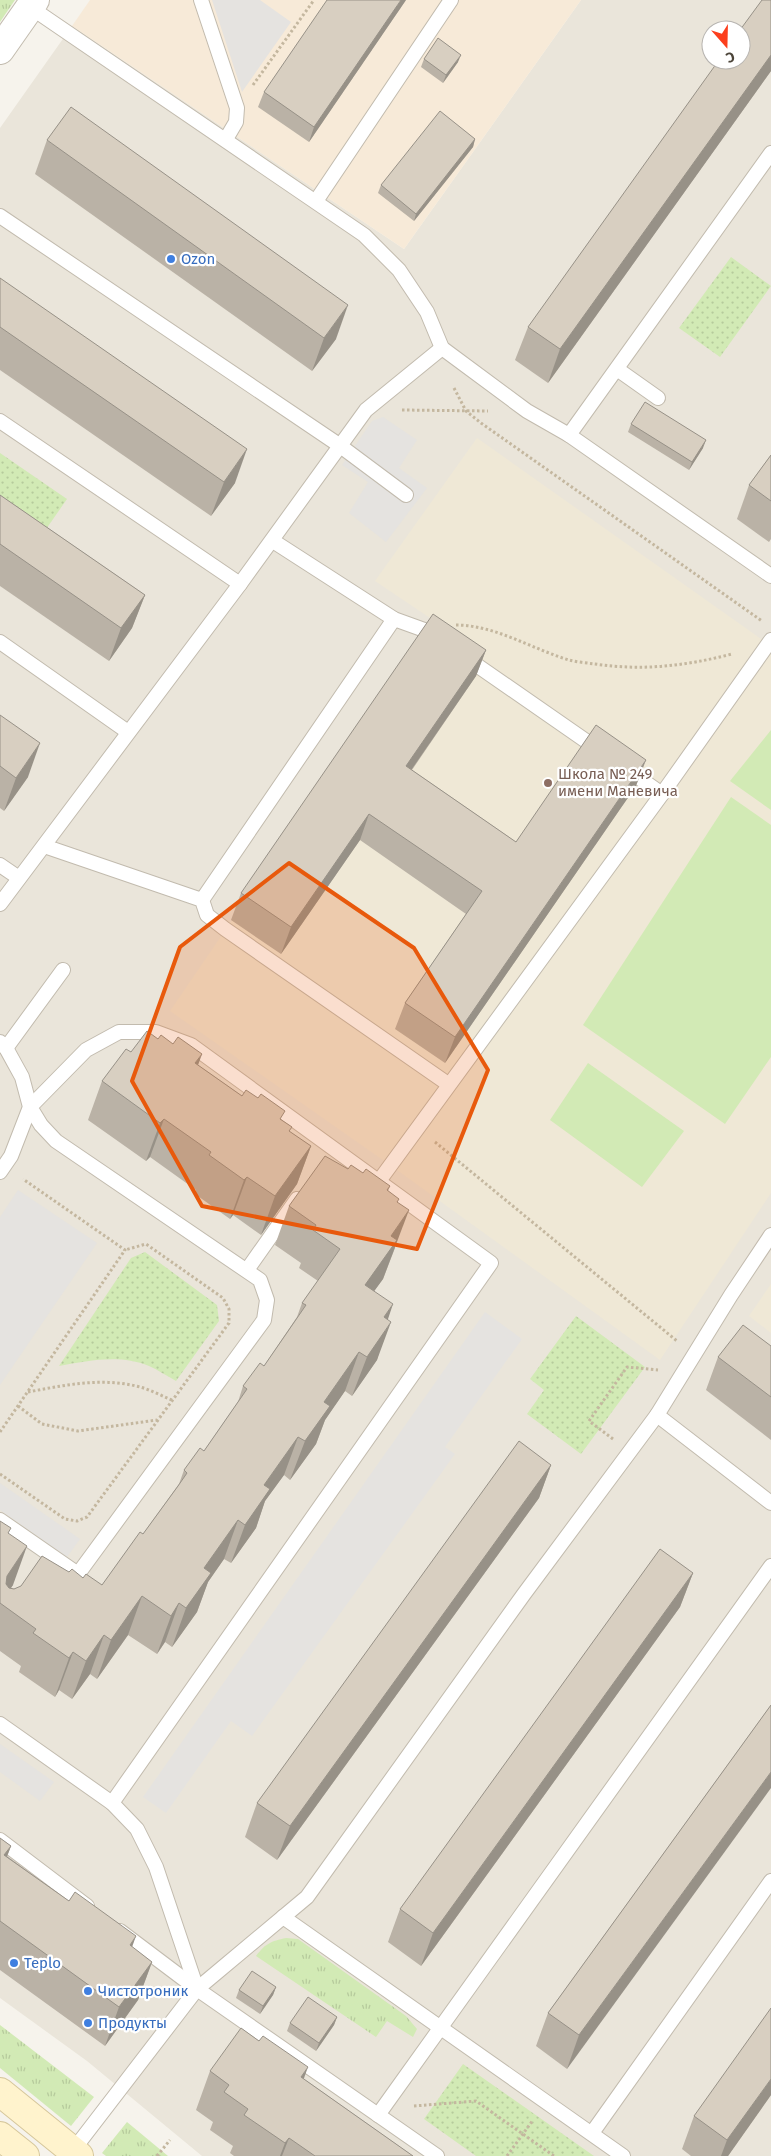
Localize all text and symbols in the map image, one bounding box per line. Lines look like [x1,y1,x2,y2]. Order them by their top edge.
north arrow [701,20,751,70]
text: С [724,47,737,66]
place label: Ozon [181,250,215,268]
marker: Ozon [165,253,177,265]
place label: Школа № 249 имени Маневича [558,765,678,800]
marker: Школа № 249 имени Маневича [542,777,554,789]
place label: Teplo [24,1954,61,1972]
marker: Teplo [8,1957,20,1969]
place label: Чистотроник [98,1982,188,2000]
marker: Чистотроник [82,1985,94,1997]
place label: Продукты [98,2014,167,2032]
marker: Продукты [82,2017,94,2029]

